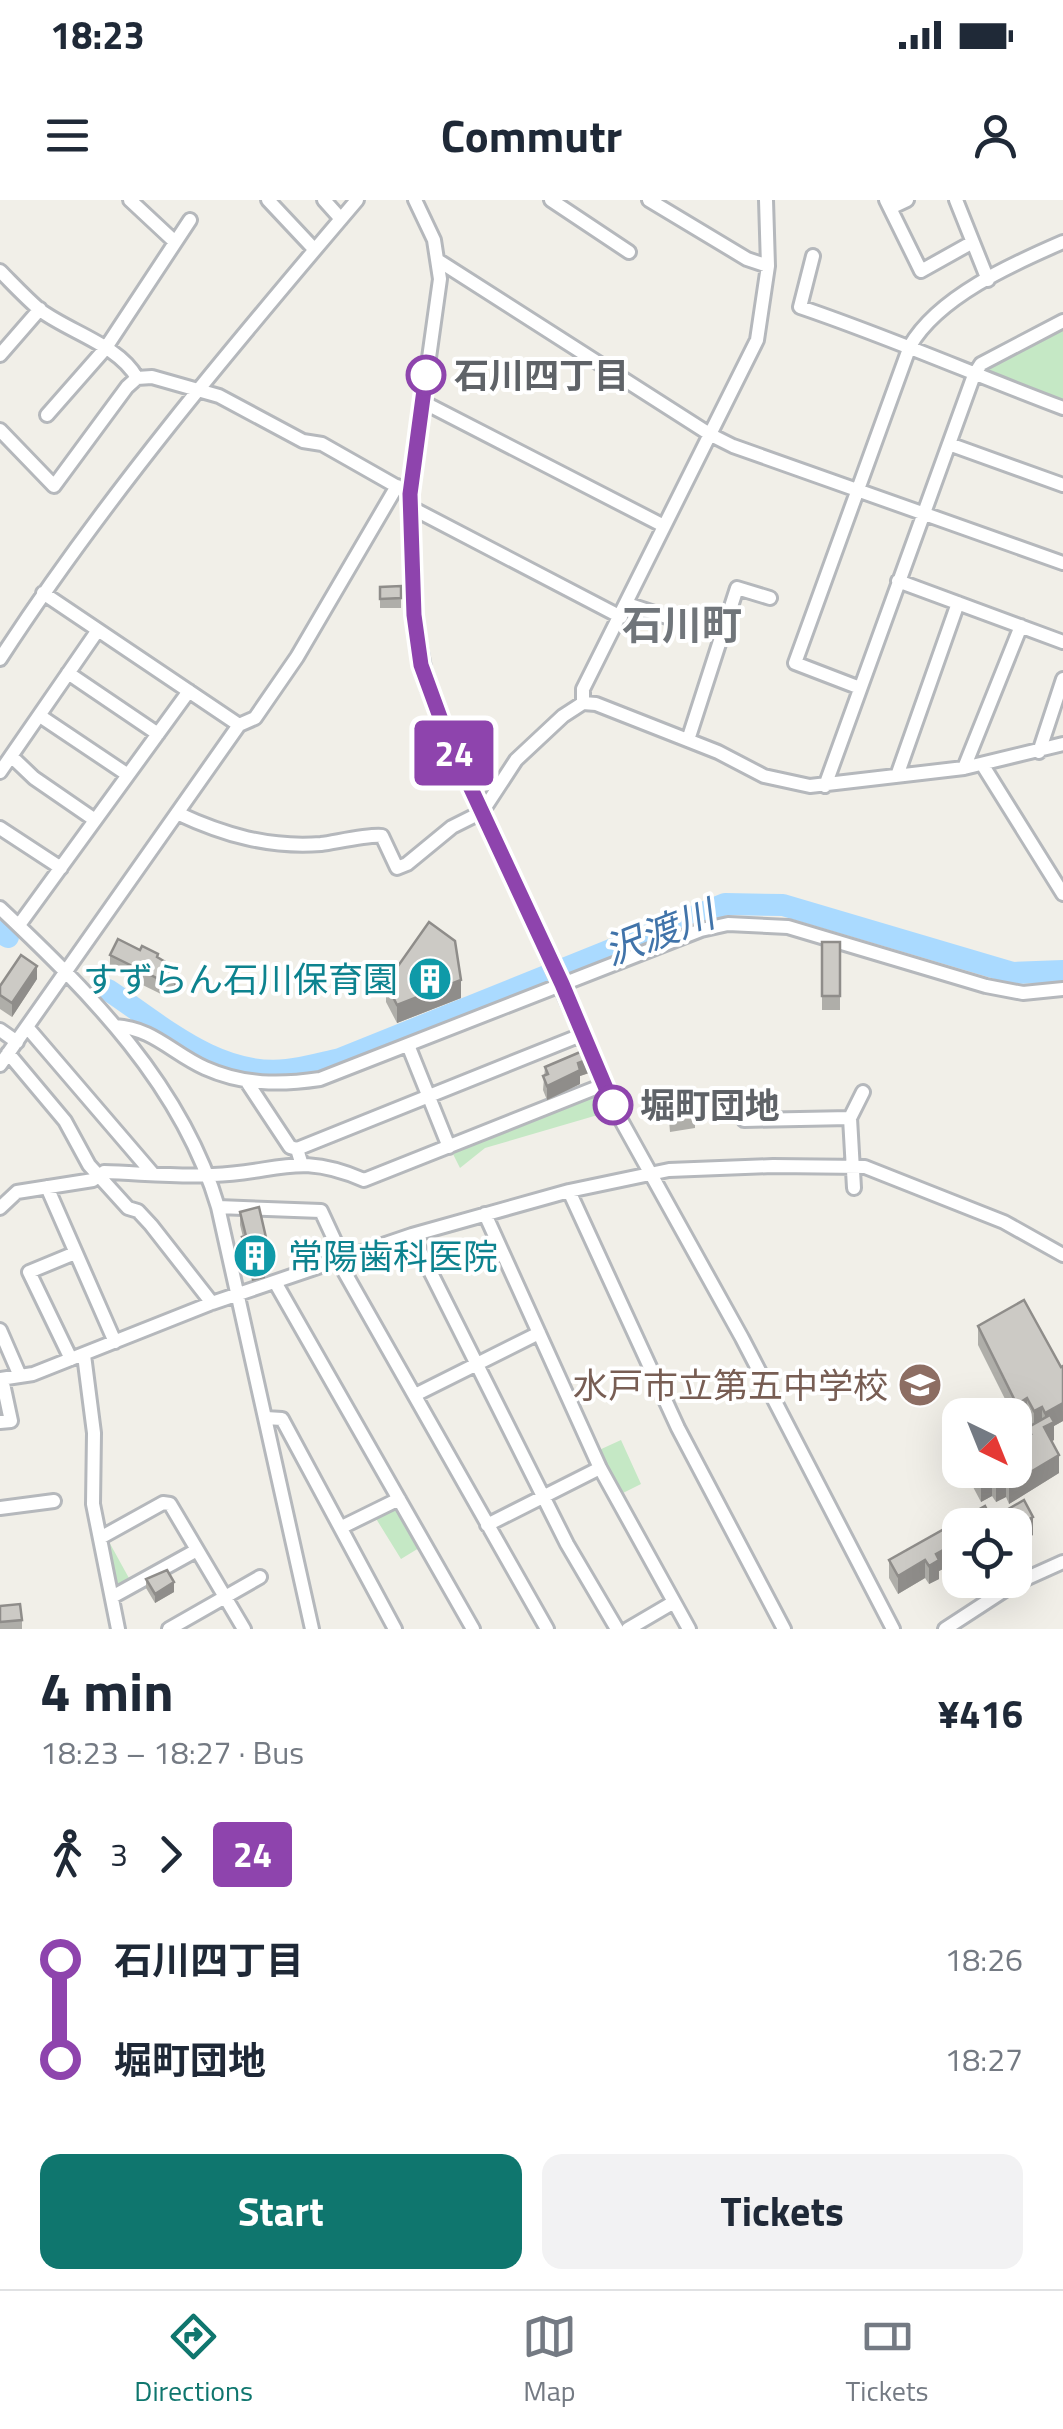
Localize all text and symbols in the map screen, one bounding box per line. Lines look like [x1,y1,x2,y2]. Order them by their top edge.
text: 18:23 [50,6,145,64]
text: Commutr [441,101,622,169]
icon: menu [40,108,95,163]
icon: person [968,108,1023,163]
place label: 石川四丁目 [454,348,629,402]
marker: 石川四丁目 [407,356,445,394]
district label: 石川町 [622,594,742,655]
line badge: 24 [409,720,499,786]
text: 24 [434,726,474,780]
water label: 沢渡川 [595,883,726,980]
place label: すずらん石川保育園 [83,952,398,1006]
building icon: すずらん石川保育園 [407,956,453,1002]
place label: 堀町団地 [640,1078,780,1132]
marker: 堀町団地 [594,1086,632,1124]
place label: 常陽歯科医院 [288,1229,498,1283]
building icon: 常陽歯科医院 [232,1233,278,1279]
place label: 水戸市立第五中学校 [573,1358,888,1412]
school or university icon: 水戸市立第五中学校 [897,1362,943,1408]
north arrow [942,1398,1032,1488]
map controls [942,1398,1032,1598]
button: locate [942,1508,1032,1598]
text: 4 min [40,1649,174,1732]
text: ¥416 [938,1685,1023,1743]
text: 18:23 – 18:27 · Bus [40,1728,304,1776]
icon: walk [40,1827,95,1882]
icon: forward [143,1827,198,1882]
text: 24 [233,1827,272,1881]
text: 3 [110,1830,128,1878]
text: 石川四丁目 [114,1931,304,1989]
text: 18:26 [944,1935,1023,1983]
text: 堀町団地 [114,2031,266,2089]
text: 18:27 [944,2035,1023,2083]
button: Start [40,2154,522,2269]
button: Tickets [542,2154,1023,2269]
tab: Directions [134,2309,253,2412]
tab: Map [522,2309,577,2412]
tab: Tickets [846,2309,929,2412]

